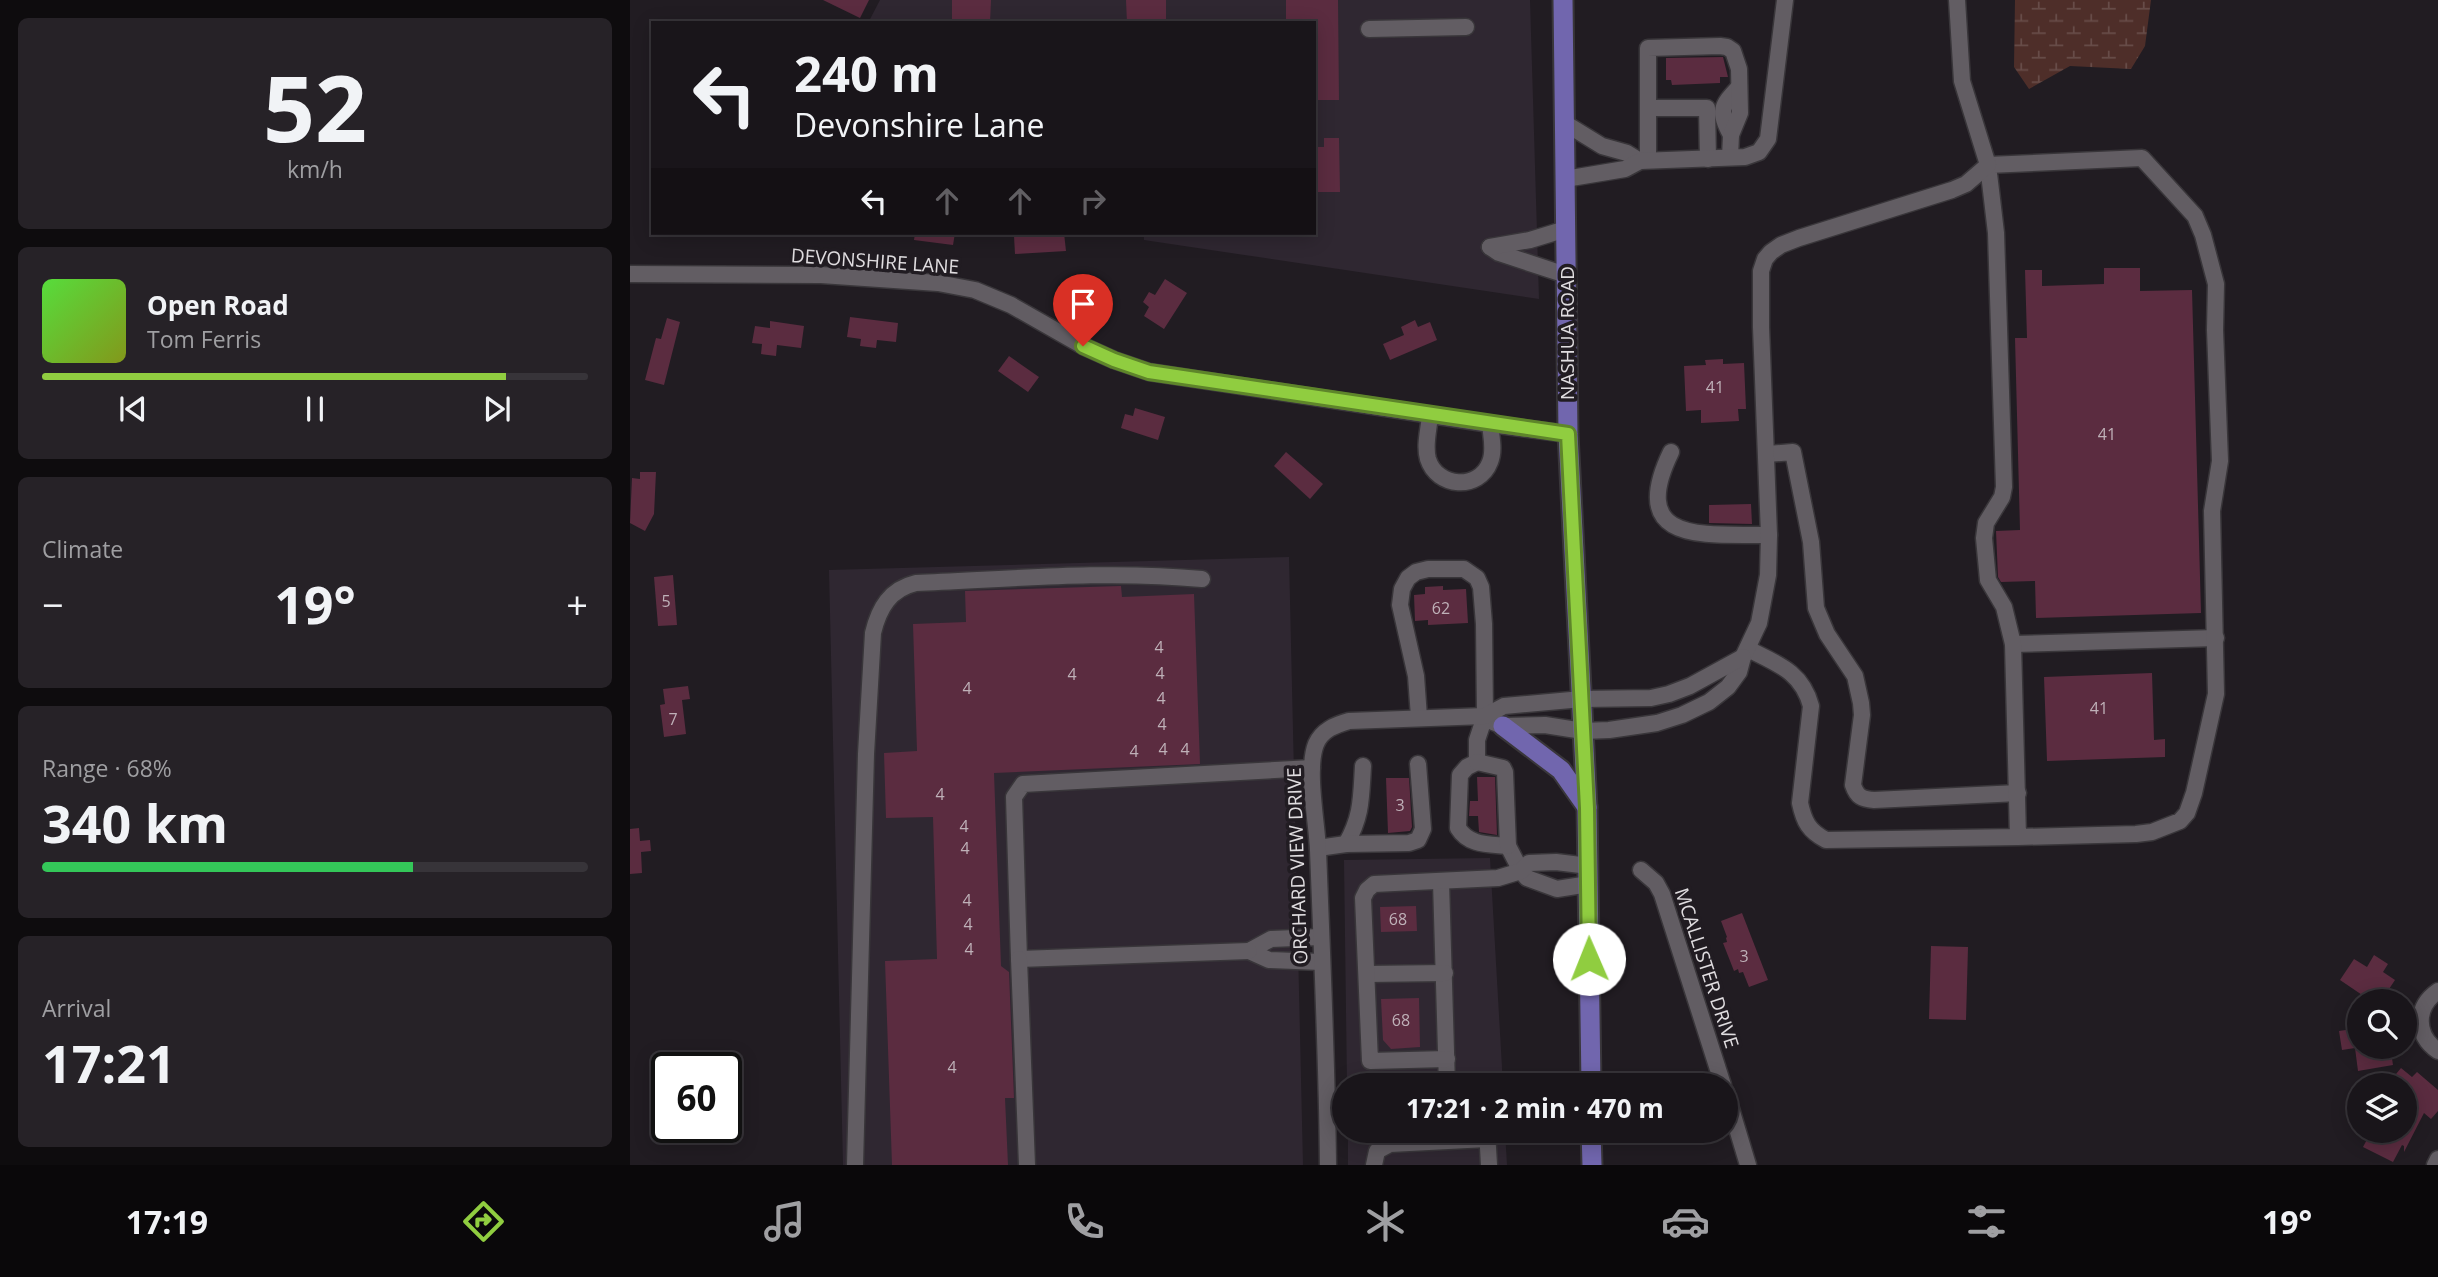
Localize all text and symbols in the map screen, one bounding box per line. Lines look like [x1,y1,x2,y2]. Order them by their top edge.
text: 240 m [794,40,939,106]
text: 52 [263,45,367,169]
icon: left [679,49,770,140]
text: Devonshire Lane [794,103,1044,146]
text: km/h [287,153,343,185]
icon: left [855,182,893,220]
icon: ahead [928,182,966,220]
icon: ahead [1001,182,1039,220]
icon: right [1074,182,1112,220]
street label: DEVONSHIRE LANE [790,242,960,280]
street label: NASHUA ROAD [1554,266,1580,400]
pin [1053,274,1113,346]
icon: arrive [1064,285,1102,323]
text: Open Road [147,287,289,323]
text: Tom Ferris [147,323,261,355]
house number: 41 [1706,376,1724,398]
icon: previous [114,390,152,428]
icon: pause [296,390,334,428]
icon: next [478,390,516,428]
house number: 41 [2098,423,2116,445]
text: Climate [42,533,123,565]
text: 19° [274,568,356,639]
text: − [42,578,64,630]
text: + [566,578,588,630]
house number: 5 [661,590,671,612]
house number: 62 [1432,597,1450,619]
house number: 4 [1154,636,1164,658]
house number: 4 [1155,662,1165,684]
house number: 4 [1067,663,1077,685]
house number: 4 [962,677,972,699]
house number: 4 [1156,687,1166,709]
house number: 41 [2090,697,2108,719]
house number: 7 [668,708,678,730]
house number: 4 [1157,713,1167,735]
house number: 4 [1158,738,1168,760]
house number: 4 [1180,738,1190,760]
house number: 4 [1129,740,1139,762]
text: Range · 68% [42,752,172,784]
street label: ORCHARD VIEW DRIVE [1281,767,1313,965]
house number: 4 [935,783,945,805]
text: 340 km [42,787,228,858]
house number: 3 [1395,794,1405,816]
house number: 4 [959,815,969,837]
house number: 4 [960,837,970,859]
street label: MCALLISTER DRIVE [1669,885,1745,1051]
house number: 4 [962,889,972,911]
house number: 68 [1389,908,1407,930]
house number: 4 [963,913,973,935]
position arrow [1552,922,1626,996]
house number: 4 [964,938,974,960]
house number: 3 [1739,945,1749,967]
map controls [2347,989,2417,1143]
button: search [2347,989,2417,1059]
text: Arrival [42,992,111,1024]
house number: 68 [1392,1009,1410,1031]
text: 17:21 [42,1027,176,1098]
speed limit sign: 60 [651,1052,742,1143]
house number: 4 [947,1056,957,1078]
button: layers [2347,1073,2417,1143]
text: 17:21 · 2 min · 470 m [1406,1090,1664,1126]
icon: directions [459,1197,508,1246]
icon: music [760,1197,809,1246]
icon: phone [1060,1197,1109,1246]
icon: climate [1361,1197,1410,1246]
icon: car [1661,1197,1710,1246]
icon: filters [1962,1197,2011,1246]
text: 17:19 [126,1200,208,1243]
text: 19° [2262,1200,2312,1243]

